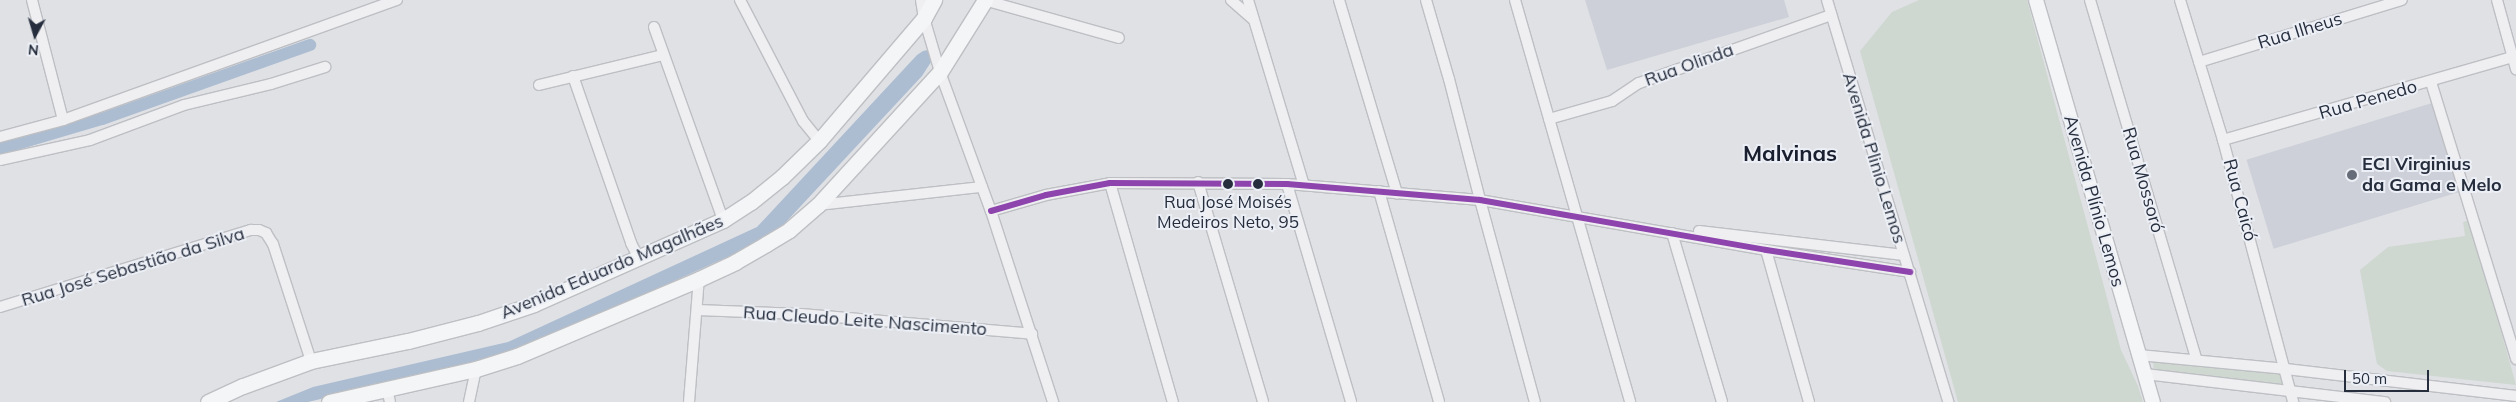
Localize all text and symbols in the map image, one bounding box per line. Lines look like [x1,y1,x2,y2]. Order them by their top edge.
street label: Rua Ilheus [2255,8,2345,54]
north arrow [10,10,60,60]
street label: Rua Olinda [1642,39,1736,91]
text: N [27,40,40,59]
street label: Avenida Plinio Lemos [1838,70,1910,246]
street label: Rua Penedo [2317,76,2419,124]
street label: Avenida Plínio Lemos [2059,113,2129,289]
street label: Rua Mossoró [2118,125,2168,235]
district label: Malvinas [1743,141,1837,167]
place label: ECI Virginius da Gama e Melo [2362,154,2502,196]
street label: Rua Caicó [2219,156,2261,244]
marker: ECI Virginius da Gama e Melo [2346,169,2358,181]
marker: Rua José Moisés Medeiros Neto, 95 [1223,179,1233,189]
unlabelled marker [1253,179,1263,189]
place label: Rua José Moisés Medeiros Neto, 95 [1157,192,1299,232]
street label: Avenida Eduardo Magalhães [497,210,727,324]
street label: Rua José Sebastião da Silva [19,223,247,311]
street label: Rua Cleudo Leite Nascimento [742,302,988,340]
scale bar [2346,360,2431,392]
text: 50 m [2352,369,2387,388]

